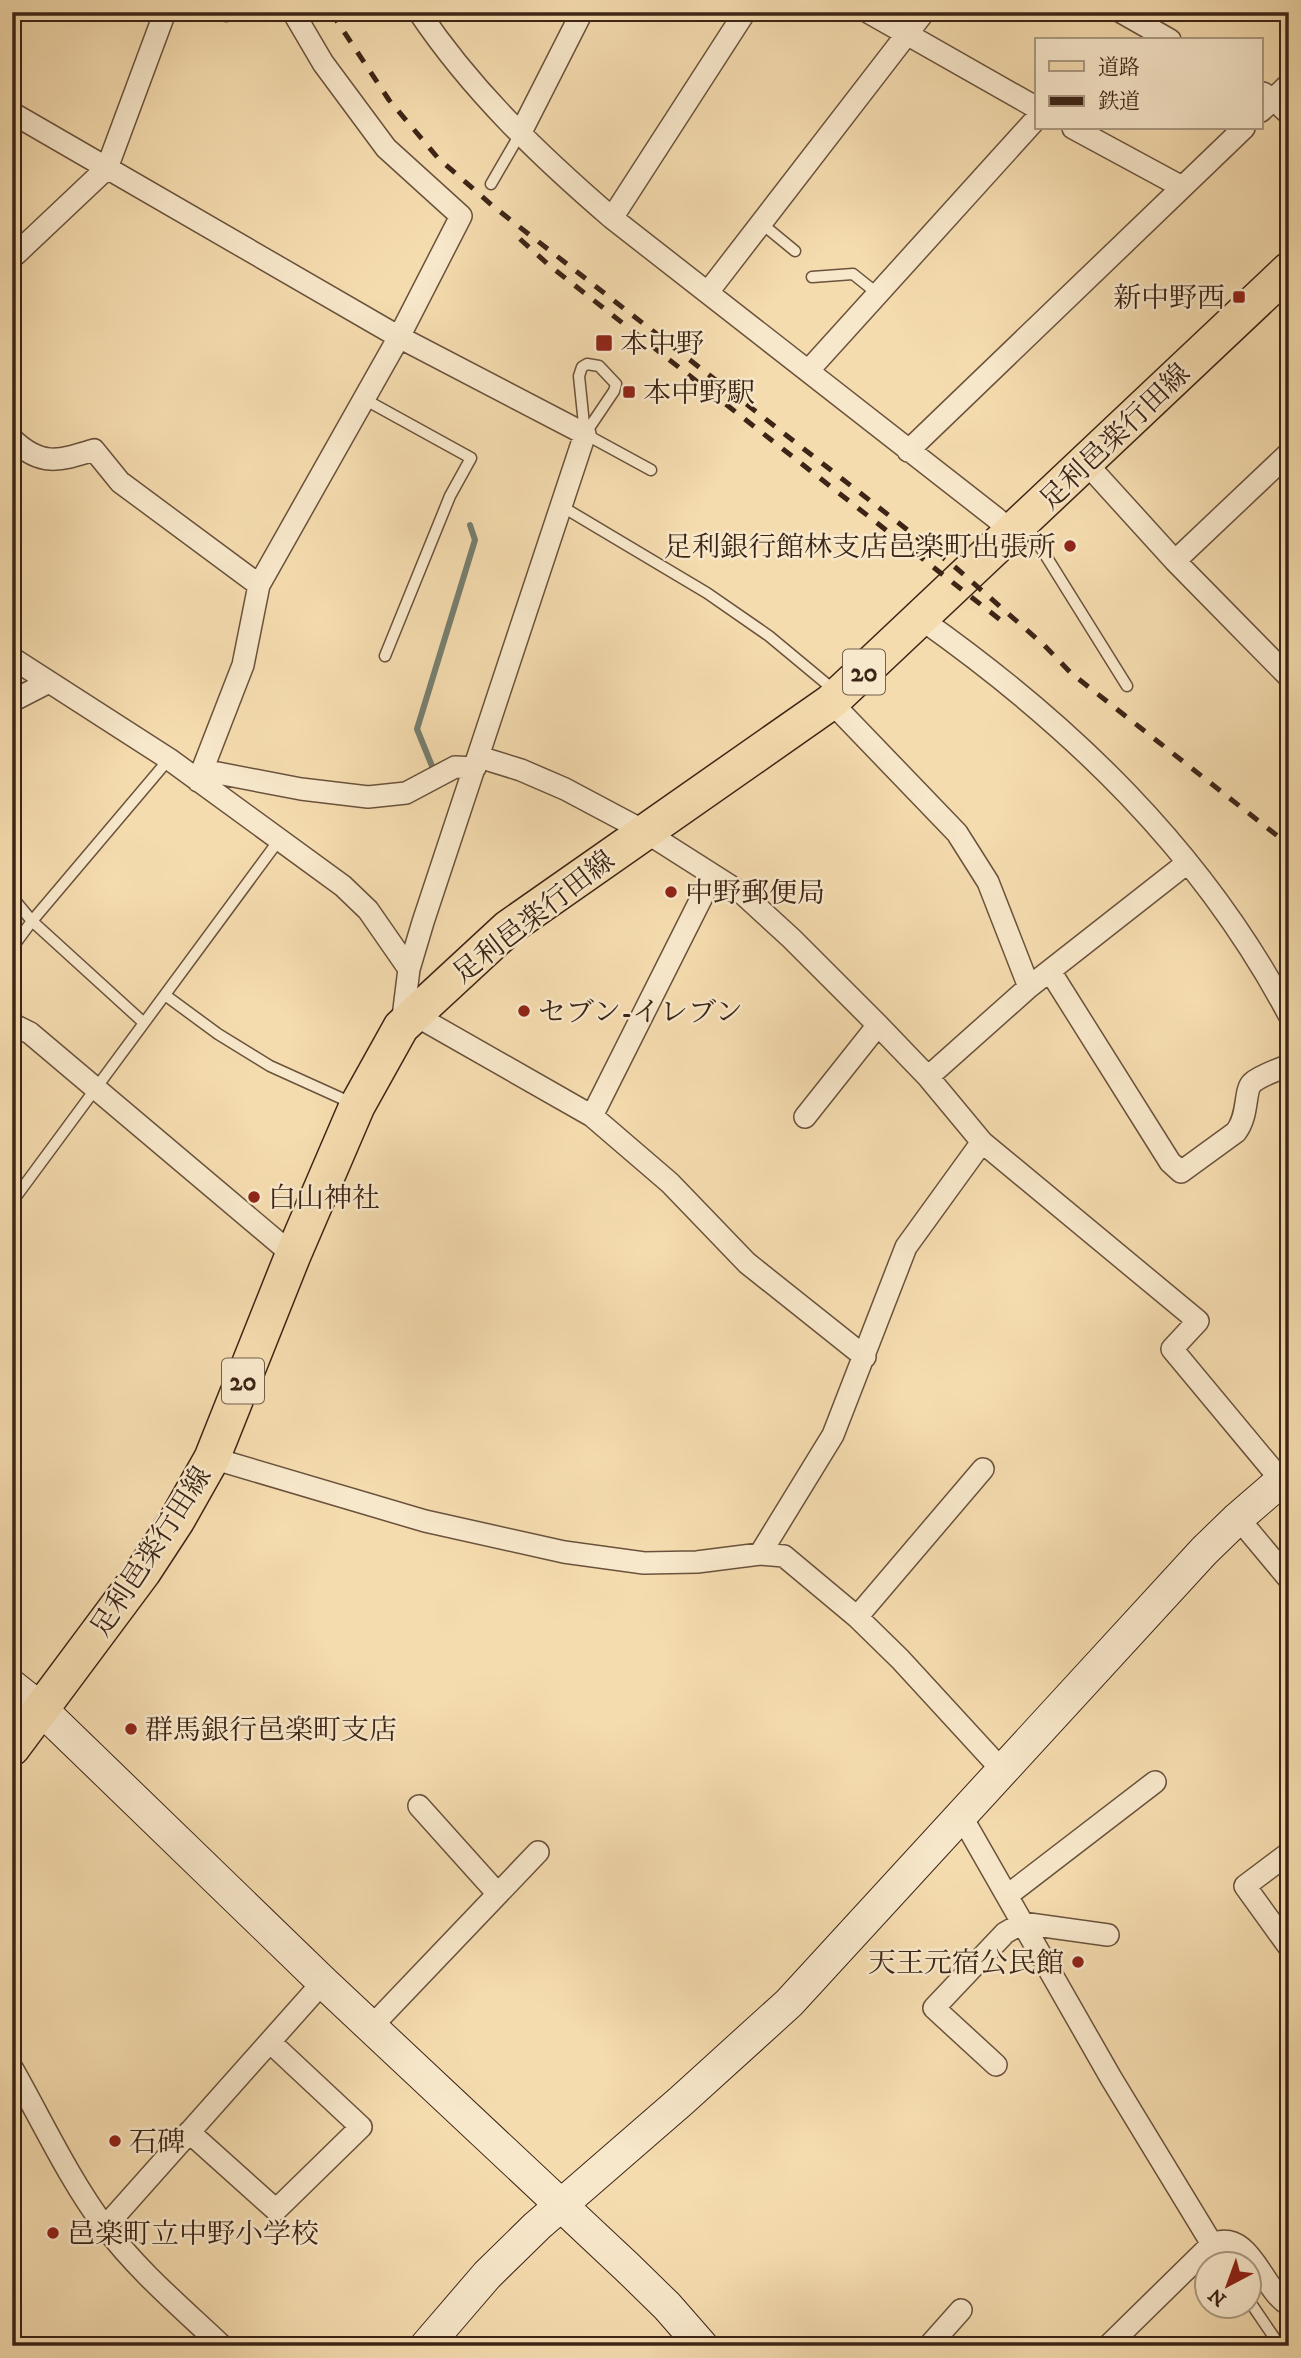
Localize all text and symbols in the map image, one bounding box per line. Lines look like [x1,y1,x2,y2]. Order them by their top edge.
legend [1035,38,1262,130]
text: 道路 [1098,55,1140,81]
text: 鉄道 [1098,89,1140,115]
place label: 新中野西 [1113,281,1225,316]
marker: 新中野西 [1231,289,1247,305]
place label: 本中野 [620,327,704,362]
marker: 本中野 [594,333,614,353]
street label: 足利邑楽行田線 [1032,356,1198,518]
place label: 本中野駅 [643,376,755,411]
marker: 本中野駅 [621,384,637,400]
place label: 足利銀行館林支店邑楽町出張所 [664,530,1056,565]
marker: 足利銀行館林支店邑楽町出張所 [1062,538,1078,554]
road number: 20 [843,650,885,694]
street label: 足利邑楽行田線 [446,843,622,991]
place label: 中野郵便局 [685,876,825,911]
marker: 中野郵便局 [663,884,679,900]
place label: セブン-イレブン [538,995,743,1030]
marker: セブン-イレブン [516,1003,532,1019]
place label: 白山神社 [268,1181,380,1216]
marker: 白山神社 [246,1189,262,1205]
road number: 20 [222,1358,264,1404]
street label: 足利邑楽行田線 [83,1460,219,1644]
place label: 群馬銀行邑楽町支店 [145,1713,397,1748]
marker: 群馬銀行邑楽町支店 [123,1721,139,1737]
place label: 天王元宿公民館 [868,1946,1064,1981]
marker: 天王元宿公民館 [1070,1954,1086,1970]
place label: 石碑 [129,2125,185,2160]
marker: 石碑 [107,2133,123,2149]
place label: 邑楽町立中野小学校 [67,2217,319,2252]
marker: 邑楽町立中野小学校 [45,2225,61,2241]
north arrow [1192,2250,1262,2320]
text: N [1204,2283,1231,2310]

